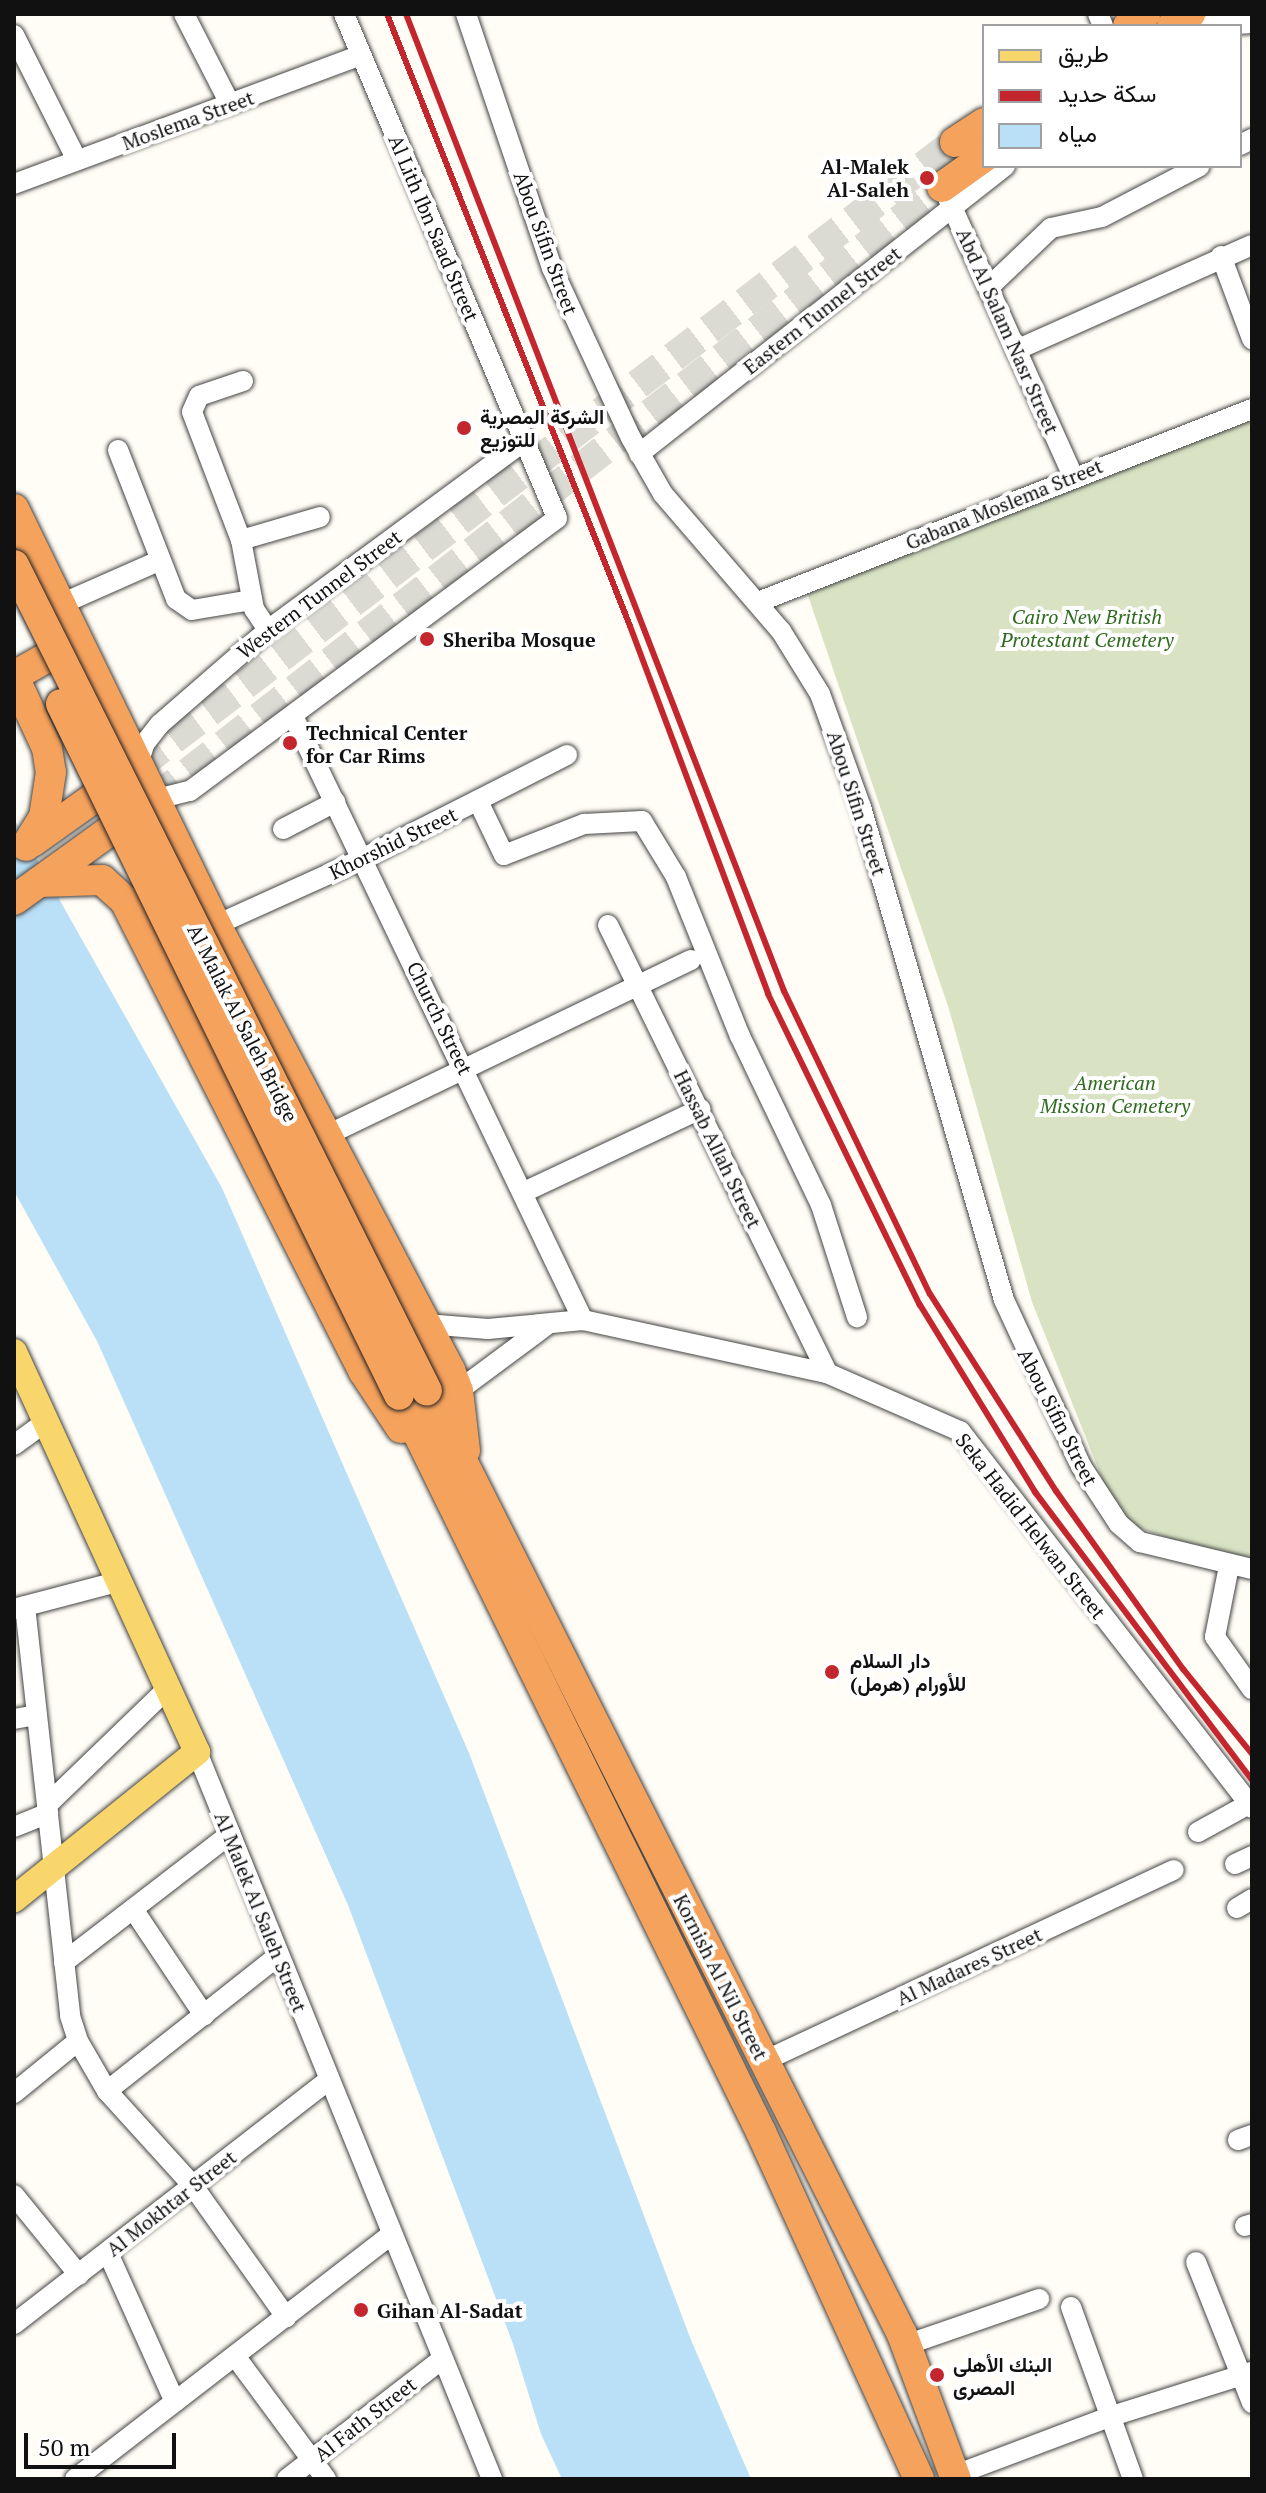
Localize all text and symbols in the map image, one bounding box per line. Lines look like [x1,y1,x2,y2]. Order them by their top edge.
legend [982,24,1242,168]
text: طريق [1058,37,1109,69]
text: سكة حديد [1058,77,1157,109]
street label: Moslema Street [119,85,257,155]
text: مياه [1058,117,1097,149]
street label: Al Lith Ibn Saad Street [384,131,484,325]
place label: Al-Malek Al-Saleh [821,154,909,201]
marker: Al-Malek Al-Saleh [916,167,938,189]
street label: Abou Sifin Street [509,168,583,318]
street label: Abd Al Salam Nasr Street [952,224,1064,438]
street label: Eastern Tunnel Street [738,241,906,379]
place label: الشركة المصرية للتوزيع [480,404,604,451]
marker: الشركة المصرية للتوزيع [455,419,473,437]
street label: Gabana Moslema Street [902,453,1106,555]
street label: Western Tunnel Street [232,524,406,664]
park label: Cairo New British Protestant Cemetery [1001,604,1173,651]
place label: Sheriba Mosque [443,627,596,651]
marker: Sheriba Mosque [418,630,436,648]
place label: Technical Center for Car Rims [306,720,467,767]
street label: Abou Sifin Street [822,728,892,878]
marker: Technical Center for Car Rims [281,734,299,752]
street label: Khorshid Street [325,802,461,884]
street label: Al Malak Al Saleh Bridge [183,920,303,1126]
street label: Church Street [402,957,478,1079]
street label: Hassab Allah Street [669,1066,767,1232]
park label: American Mission Cemetery [1040,1070,1190,1117]
street label: Abou Sifin Street [1013,1344,1103,1490]
street label: Seka Hadid Helwan Street [951,1428,1111,1624]
place label: دار السلام للأورام (هرمل) [850,1648,966,1695]
marker: دار السلام للأورام (هرمل) [821,1661,843,1683]
street label: Al Malek Al Saleh Street [210,1808,312,2016]
street label: Kornish Al Nil Street [669,1890,773,2064]
street label: Al Madares Street [892,1922,1046,2010]
street label: Al Mokhtar Street [101,2145,241,2261]
place label: Gihan Al-Sadat [377,2298,523,2322]
marker: Gihan Al-Sadat [352,2301,370,2319]
place label: البنك الأهلى المصرى [953,2352,1052,2399]
marker: البنك الأهلى المصرى [928,2366,946,2384]
street label: Al Fath Street [309,2372,421,2466]
scale bar [28,2417,180,2467]
text: 50 m [38,2431,90,2463]

